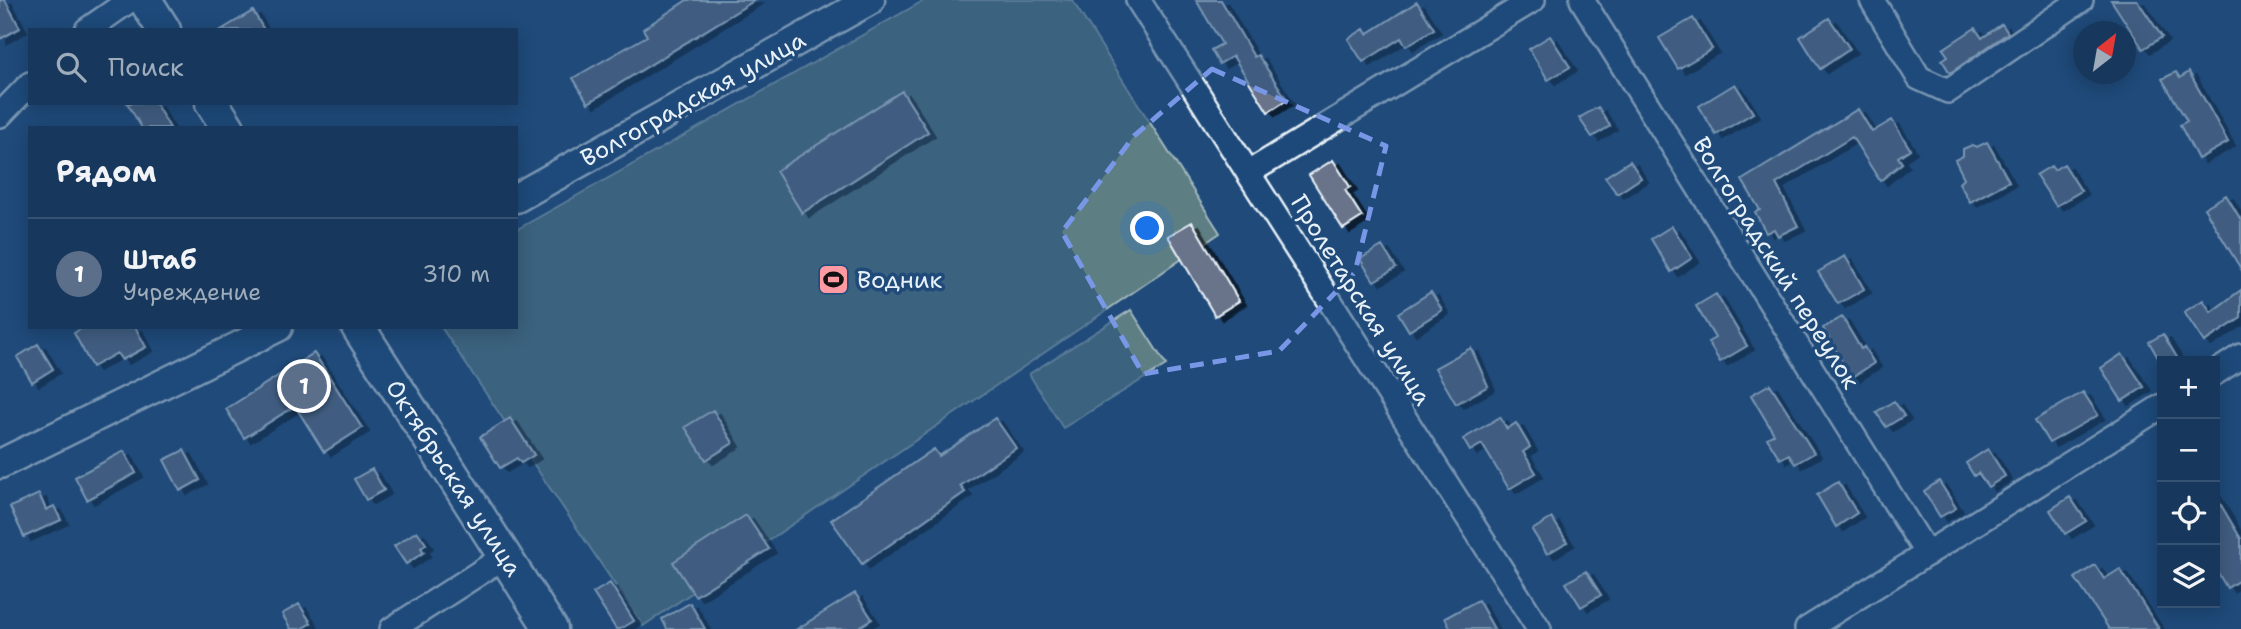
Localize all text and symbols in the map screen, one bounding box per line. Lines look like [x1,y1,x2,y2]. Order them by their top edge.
north arrow [2073,21,2136,84]
street label: Волгоградская улица [575,24,811,174]
search box [28,28,518,105]
icon: search [52,48,90,86]
text: Поиск [108,49,184,84]
street label: Волгоградский переулок [1685,131,1867,395]
text: Рядом [56,151,156,192]
street label: Пролетарская улица [1283,189,1439,411]
your location [1130,211,1164,245]
text: Штаб [123,242,196,277]
text: 1 [74,259,84,289]
text: 310 m [422,259,490,289]
sports icon: Водник [817,263,851,297]
place label: Водник [857,264,942,296]
text: Учреждение [123,277,261,307]
map controls [2157,356,2220,608]
button: + [2157,356,2220,419]
pin: 1 [281,360,327,412]
street label: Октябрьская улица [378,374,530,583]
button: − [2157,419,2220,482]
button: locate [2157,482,2220,545]
button: layers [2157,545,2220,608]

